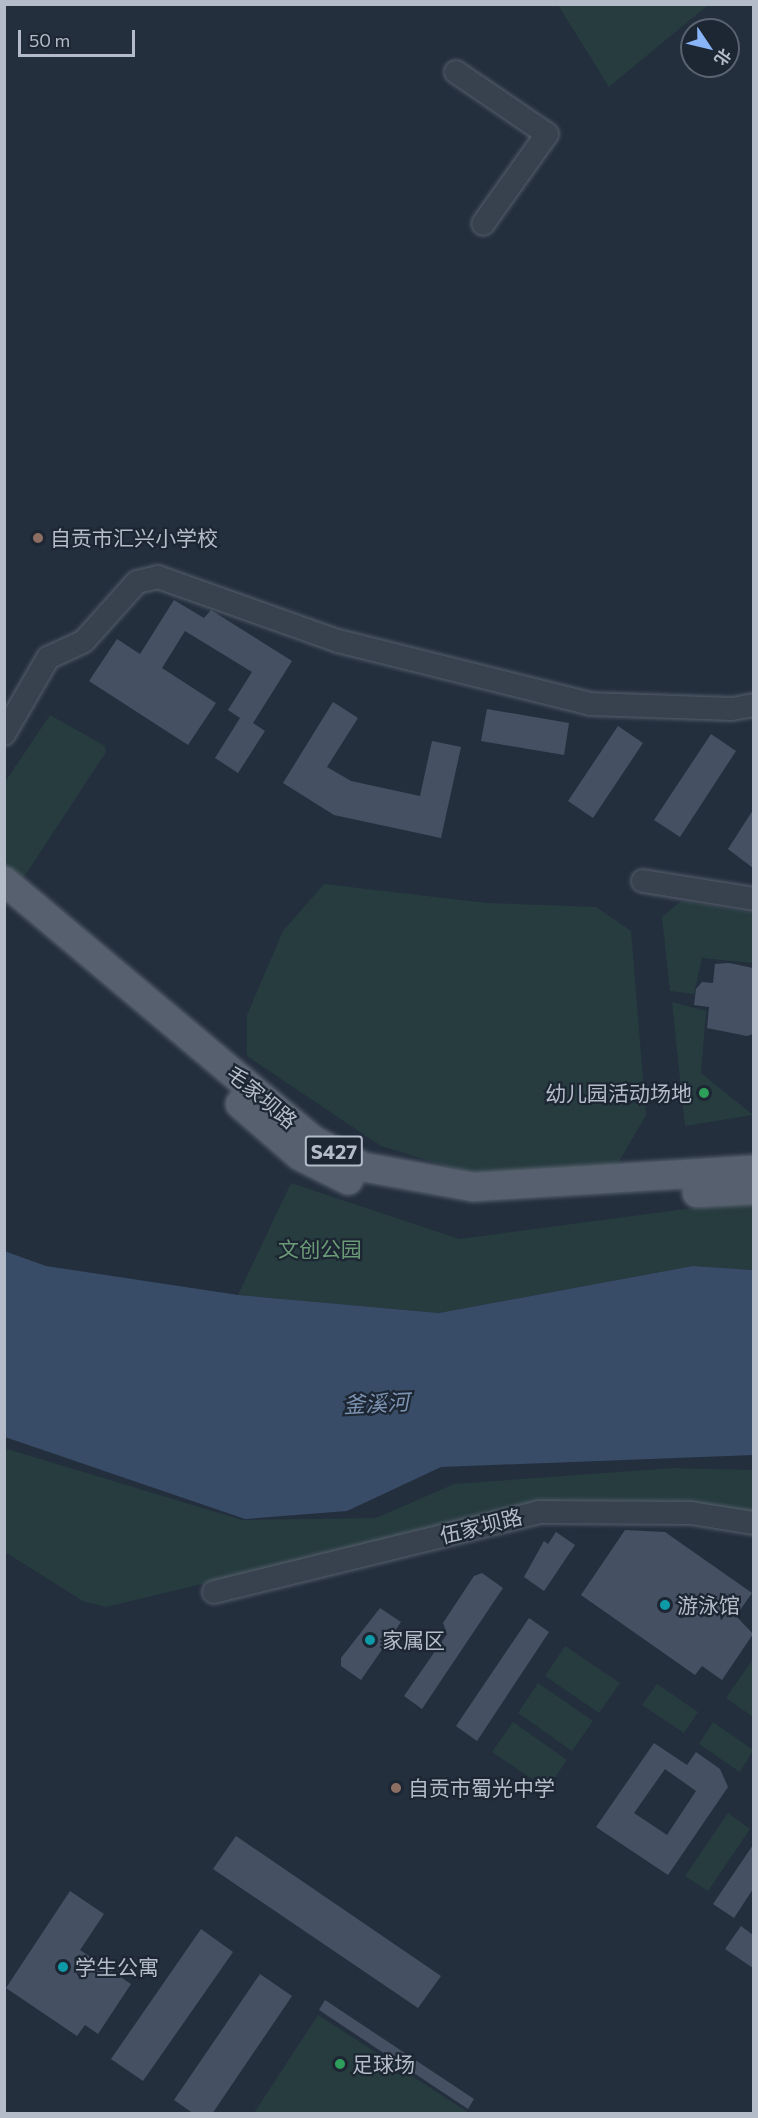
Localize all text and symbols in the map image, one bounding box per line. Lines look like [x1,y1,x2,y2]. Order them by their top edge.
scale bar [21,18,138,56]
north arrow [680,18,740,78]
text: 50 m [29,29,70,51]
text: 北 [711,45,736,69]
place label: 自贡市汇兴小学校 [50,525,218,551]
marker: 自贡市汇兴小学校 [31,531,45,545]
street label: 毛家坝路 [222,1060,302,1134]
place label: 幼儿园活动场地 [545,1080,692,1106]
marker: 幼儿园活动场地 [697,1086,711,1100]
road number: S427 [304,1134,364,1168]
park label: 文创公园 [278,1236,362,1262]
water label: 釜溪河 [342,1388,410,1418]
street label: 伍家坝路 [437,1504,525,1548]
place label: 游泳馆 [677,1592,740,1618]
marker: 游泳馆 [658,1598,672,1612]
place label: 家属区 [382,1627,445,1653]
marker: 家属区 [363,1633,377,1647]
place label: 自贡市蜀光中学 [408,1775,555,1801]
marker: 自贡市蜀光中学 [389,1781,403,1795]
place label: 学生公寓 [75,1954,159,1980]
marker: 学生公寓 [56,1960,70,1974]
place label: 足球场 [352,2051,415,2077]
marker: 足球场 [333,2057,347,2071]

